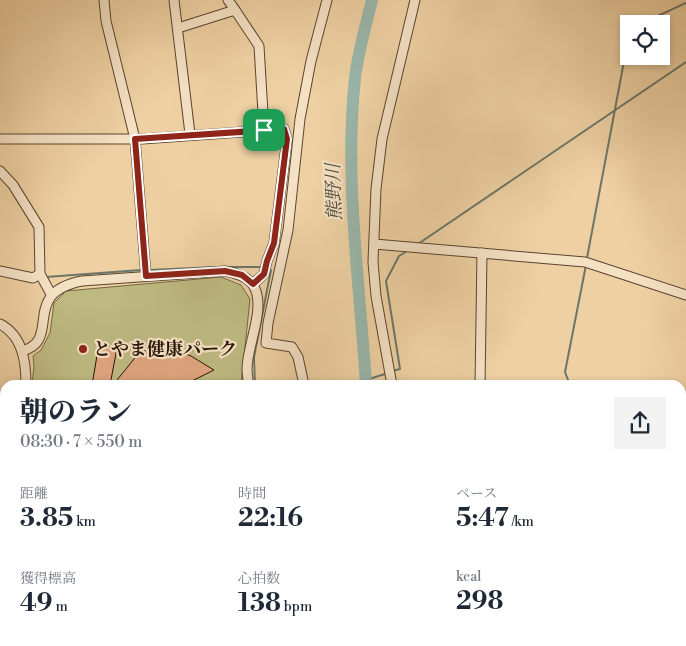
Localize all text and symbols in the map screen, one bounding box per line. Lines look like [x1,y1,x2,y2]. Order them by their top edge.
map controls [620,15,670,65]
button: locate [620,15,670,65]
pin [243,109,285,151]
icon: arrive [250,116,278,144]
water label: 熊野川 [321,161,347,221]
place label: とやま健康パーク [93,338,237,361]
marker: とやま健康パーク [77,343,89,355]
text: 朝のラン [20,395,132,430]
button: share [614,397,666,449]
text: 08:30 · 7 × 550 m [20,432,142,452]
text: 距離 [20,485,48,503]
text: 時間 [238,485,266,503]
text: ペース [456,485,497,503]
text: 3.85 [20,503,73,534]
text: 22:16 [238,503,303,534]
text: 5:47 [456,503,509,534]
text: km [73,513,96,531]
text: /km [509,513,534,531]
text: kcal [456,568,481,586]
text: 獲得標高 [20,570,76,588]
text: 心拍数 [238,570,280,588]
text: 298 [456,586,503,617]
text: 49 [20,588,53,619]
text: 138 [238,588,281,619]
text: m [53,598,68,616]
text: bpm [281,598,312,616]

